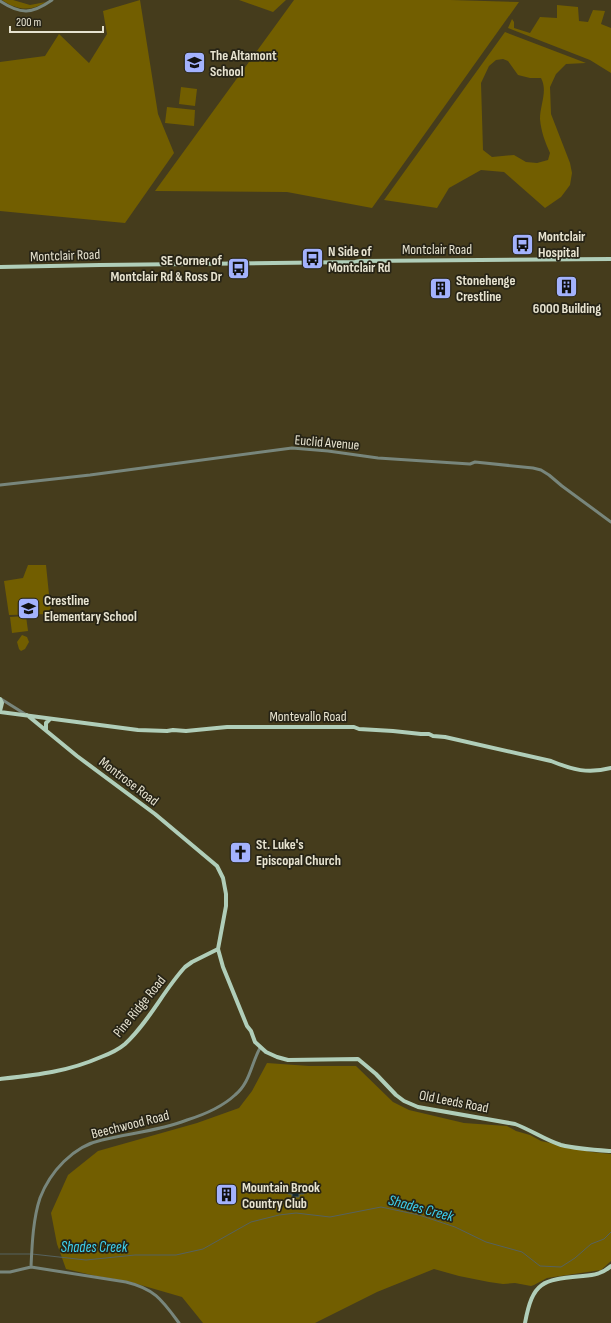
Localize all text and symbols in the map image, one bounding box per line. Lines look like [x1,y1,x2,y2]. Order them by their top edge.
scale bar [10,8,103,34]
text: 200 m [16,15,42,30]
place label: The Altamont School [210,47,277,80]
school or university icon: The Altamont School [182,50,208,76]
place label: Montclair Hospital [538,228,586,261]
bus stop icon: Montclair Hospital [510,231,536,257]
street label: Montclair Road [402,241,472,258]
place label: N Side of Montclair Rd [328,243,390,276]
street label: Montclair Road [30,246,101,265]
bus stop icon: N Side of Montclair Rd [300,246,326,272]
place label: SE Corner of Montclair Rd & Ross Dr [111,252,223,285]
bus stop icon: SE Corner of Montclair Rd & Ross Dr [225,255,251,281]
place label: Stonehenge Crestline [456,272,515,305]
building icon: 6000 Building [554,273,580,299]
building icon: Stonehenge Crestline [428,275,454,301]
place label: 6000 Building [533,300,601,317]
street label: Euclid Avenue [294,431,360,454]
place label: Crestline Elementary School [44,592,137,625]
school or university icon: Crestline Elementary School [16,595,42,621]
street label: Montevallo Road [269,708,347,725]
street label: Montrose Road [96,753,162,809]
place label: St. Luke's Episcopal Church [256,836,341,869]
church icon: St. Luke's Episcopal Church [228,839,254,865]
street label: Pine Ridge Road [110,972,169,1040]
street label: Old Leeds Road [418,1086,490,1117]
street label: Beechwood Road [89,1107,171,1142]
place label: Mountain Brook Country Club [242,1179,320,1212]
building icon: Mountain Brook Country Club [213,1182,239,1208]
water label: Shades Creek [386,1191,456,1226]
water label: Shades Creek [61,1238,128,1257]

